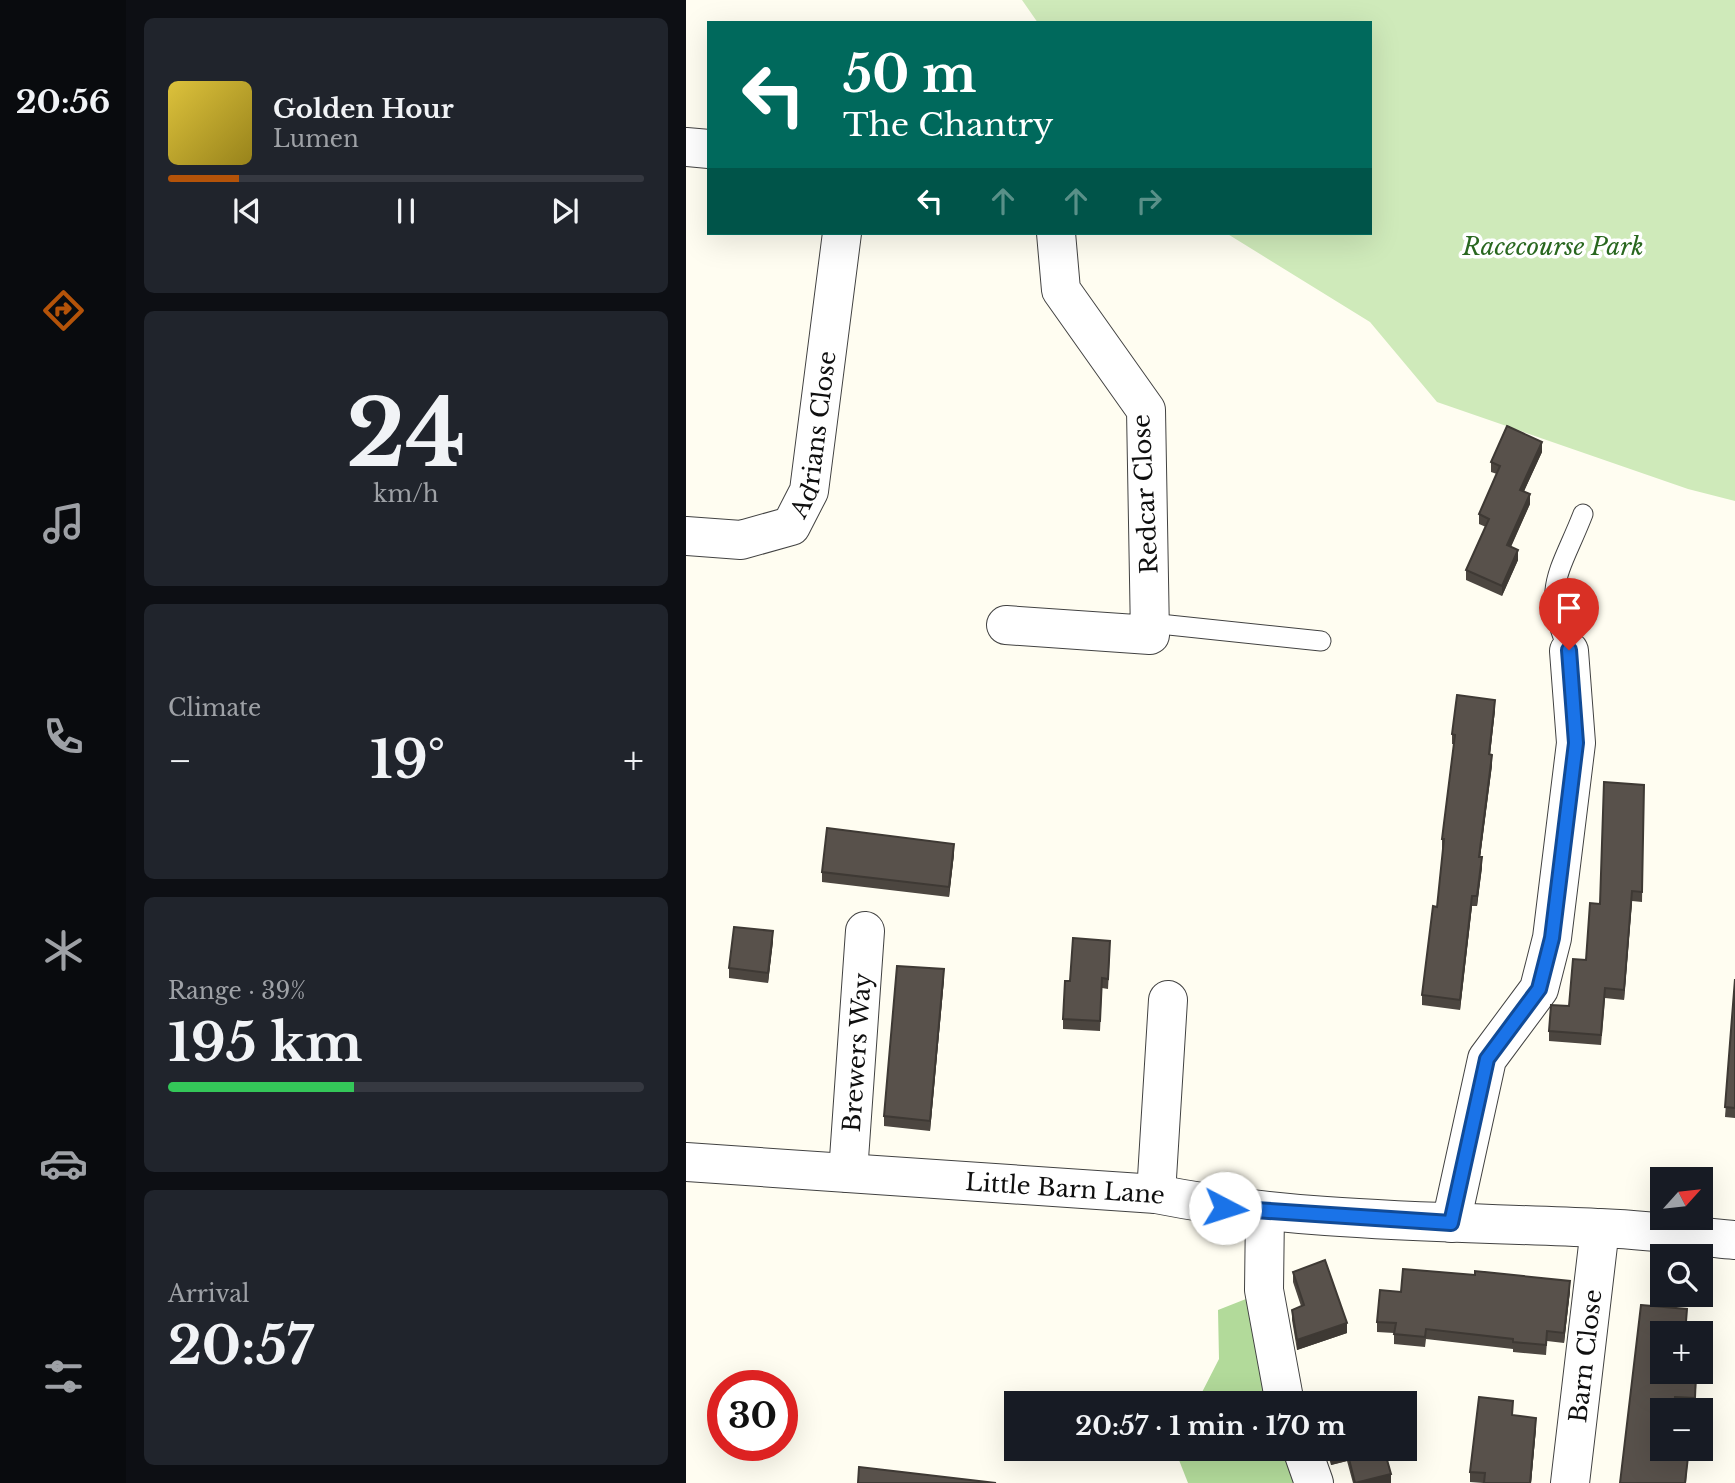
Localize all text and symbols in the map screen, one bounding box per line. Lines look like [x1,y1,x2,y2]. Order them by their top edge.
text: 50 m [843,44,976,105]
icon: left [728,49,819,140]
text: 20:56 [16,82,110,122]
text: Golden Hour [273,93,454,125]
text: The Chantry [843,105,1054,145]
text: Lumen [273,125,359,153]
icon: left [911,182,949,220]
icon: ahead [984,182,1022,220]
icon: ahead [1057,182,1095,220]
icon: right [1130,182,1168,220]
icon: previous [228,192,266,230]
icon: pause [387,192,425,230]
icon: next [546,192,584,230]
park label: Racecourse Park [1462,232,1643,261]
icon: directions [39,286,88,335]
street label: Adrians Close [783,349,841,523]
text: 24 [346,378,466,491]
street label: Redcar Close [1126,413,1164,575]
text: km/h [373,480,439,508]
icon: music [39,499,88,548]
pin [1539,578,1599,650]
icon: arrive [1550,589,1588,627]
text: Climate [168,694,261,722]
icon: phone [39,712,88,761]
text: 19° [370,728,445,792]
text: − [168,737,192,784]
text: + [623,737,644,784]
icon: climate [39,926,88,975]
street label: Brewers Way [836,971,877,1133]
text: Range · 39% [168,977,306,1005]
text: 195 km [168,1011,363,1075]
icon: car [39,1139,88,1188]
street label: Little Barn Lane [964,1167,1168,1210]
north arrow [1650,1167,1713,1230]
map controls [1650,1167,1713,1461]
position arrow [1188,1171,1262,1245]
button: search [1650,1244,1713,1307]
text: Arrival [168,1280,249,1308]
street label: Barn Close [1563,1288,1607,1424]
text: 20:57 [168,1314,314,1378]
button: + [1650,1321,1713,1384]
icon: filters [39,1352,88,1401]
speed limit sign: 30 [707,1370,798,1461]
button: − [1650,1398,1713,1461]
text: 20:57 · 1 min · 170 m [1075,1410,1346,1442]

